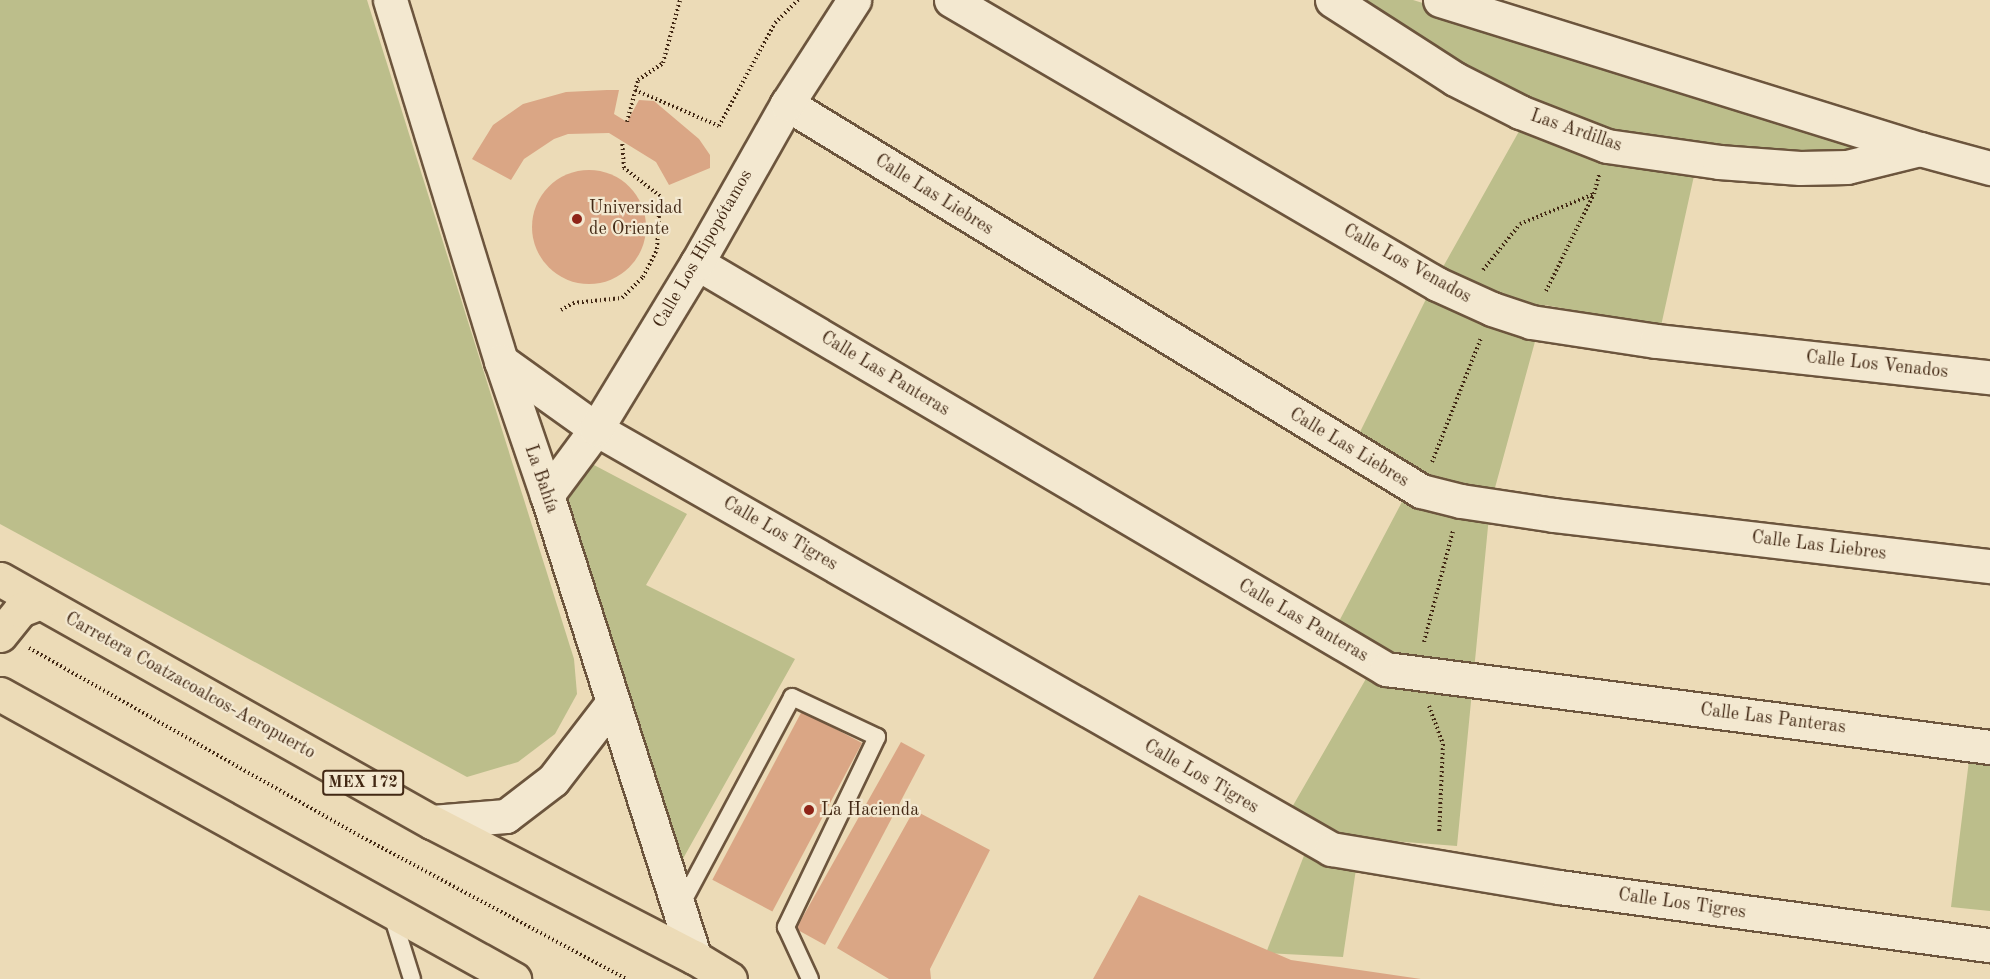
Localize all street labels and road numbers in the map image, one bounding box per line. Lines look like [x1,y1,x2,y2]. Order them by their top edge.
street label: Las Ardillas [1527,105,1625,157]
street label: Calle Las Liebres [871,150,997,240]
street label: Calle Los Hipopótamos [649,166,757,332]
street label: Calle Los Venados [1339,220,1475,308]
street label: Calle Las Panteras [817,327,953,421]
street label: Calle Los Venados [1805,347,1949,383]
street label: Calle Las Liebres [1285,404,1413,492]
street label: La Bahía [519,442,563,516]
street label: Calle Los Tigres [719,492,841,576]
street label: Calle Las Liebres [1750,527,1888,565]
street label: Calle Las Panteras [1234,575,1372,667]
street label: Carretera Coatzacoalcos-Aeropuerto [61,608,319,764]
street label: Calle Las Panteras [1699,699,1847,739]
street label: Calle Los Tigres [1140,735,1262,819]
road number: MEX 172 [321,770,405,796]
street label: Calle Los Tigres [1617,884,1747,924]

